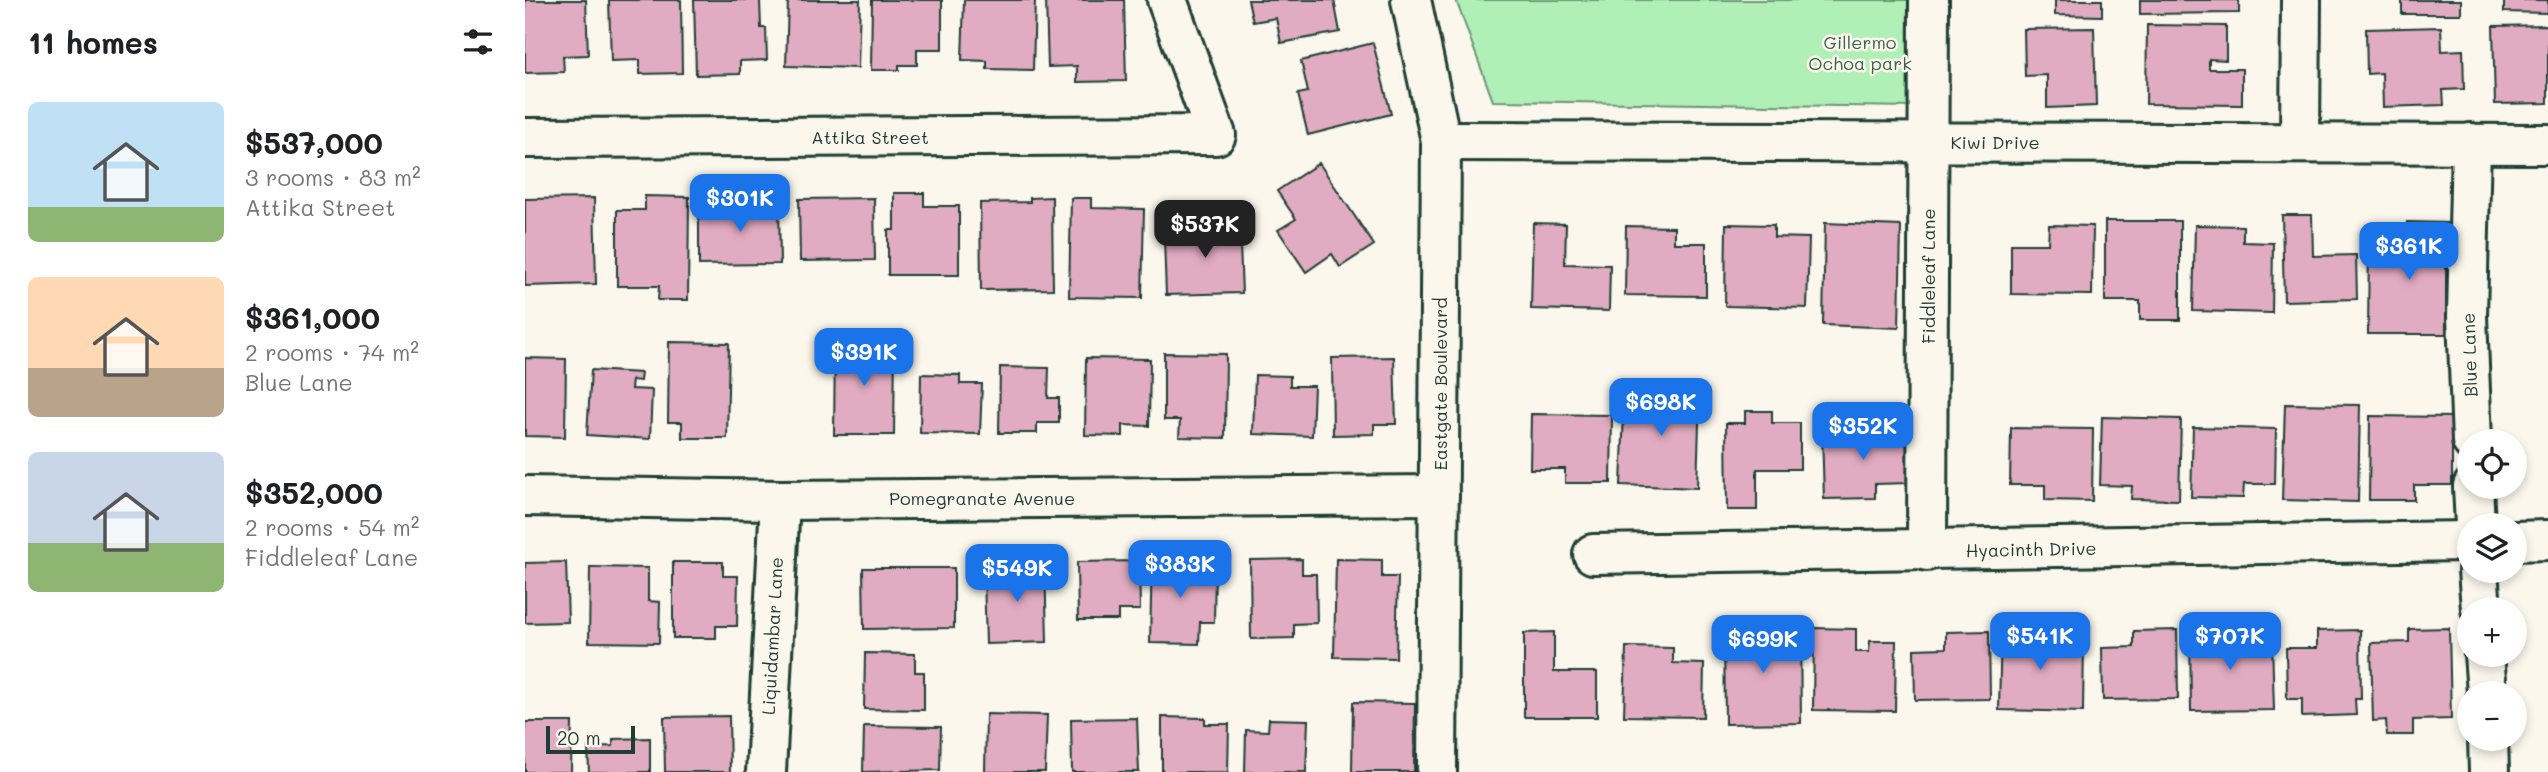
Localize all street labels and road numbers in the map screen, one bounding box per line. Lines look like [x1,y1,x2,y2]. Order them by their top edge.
street label: Attika Street [811,125,929,149]
street label: Kiwi Drive [1950,130,2040,154]
street label: Fiddleleaf Lane [1916,208,1940,344]
street label: Eastgate Boulevard [1428,297,1452,471]
street label: Blue Lane [2456,312,2482,398]
street label: Pomegranate Avenue [889,486,1075,510]
street label: Hyacinth Drive [1965,536,2097,562]
street label: Liquidambar Lane [756,556,788,716]

